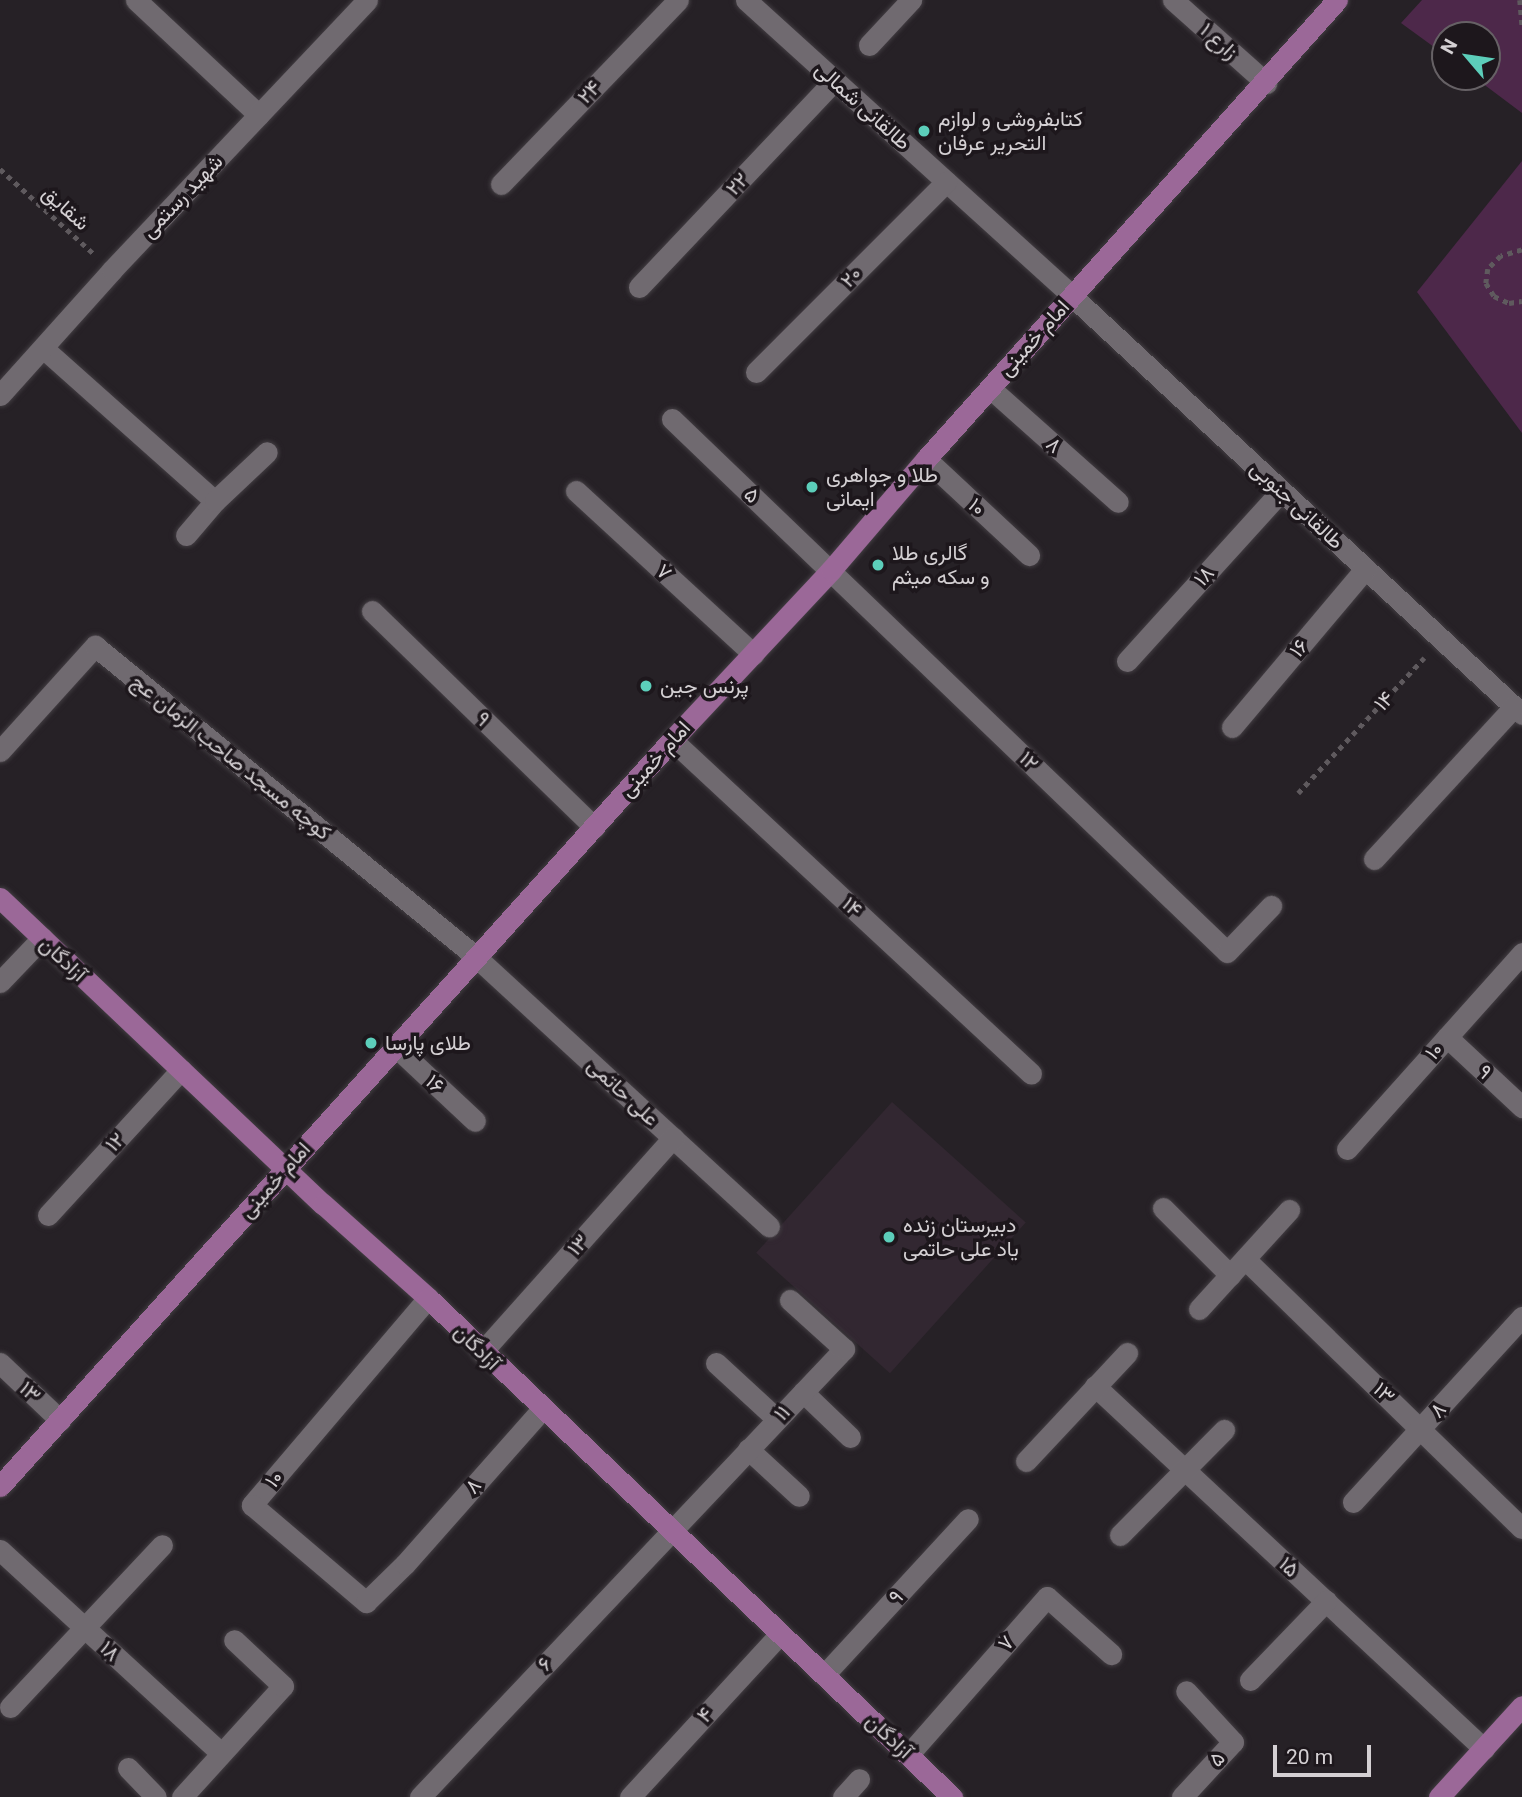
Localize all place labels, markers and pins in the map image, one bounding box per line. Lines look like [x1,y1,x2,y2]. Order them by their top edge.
place label: کتابفروشی و لوازم التحریر عرفان [938,106,1083,156]
marker: کتابفروشی و لوازم التحریر عرفان [916,123,932,139]
place label: طلا و جواهری ایمانی [826,462,938,512]
marker: طلا و جواهری ایمانی [804,479,820,495]
place label: گالری طلا و سکه میثم [892,540,990,590]
marker: گالری طلا و سکه میثم [870,557,886,573]
place label: پرنس جین [660,673,749,699]
marker: پرنس جین [638,678,654,694]
place label: طلای پارسا [385,1030,471,1056]
marker: طلای پارسا [363,1035,379,1051]
place label: دبیرستان زنده یاد علی حاتمی [903,1212,1019,1262]
marker: دبیرستان زنده یاد علی حاتمی [881,1229,897,1245]

